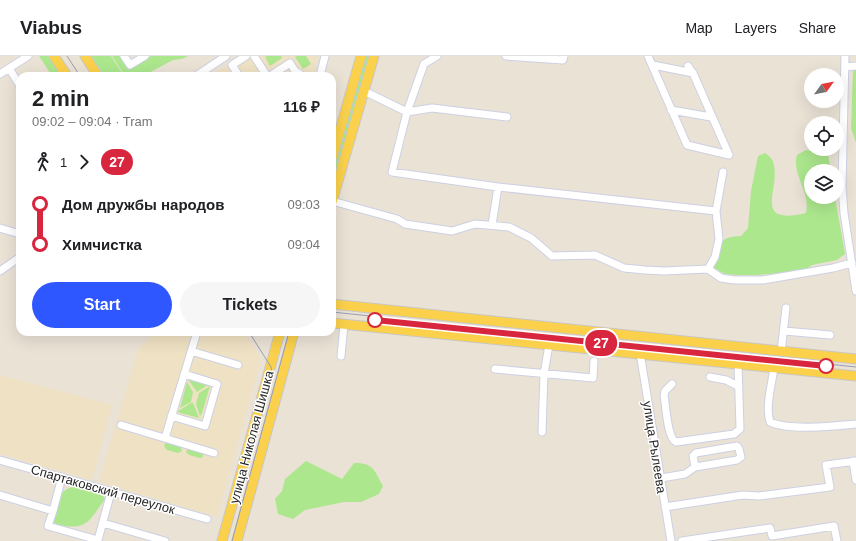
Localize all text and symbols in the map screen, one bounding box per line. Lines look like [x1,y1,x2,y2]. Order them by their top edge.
text: Viabus [20,17,82,38]
text: Map [685,20,713,36]
text: Layers [735,20,777,36]
text: Share [799,20,836,36]
north arrow [804,68,844,108]
map controls [804,68,844,204]
text: 2 min [32,86,89,111]
text: 116 ₽ [283,98,320,115]
text: 09:02 – 09:04 · Tram [32,114,153,129]
button: locate [804,116,844,156]
icon: walk [32,151,54,173]
icon: forward [73,151,95,173]
text: 27 [109,154,125,170]
text: 1 [60,155,67,170]
button: layers [804,164,844,204]
text: Дом дружбы народов [62,196,224,213]
text: 09:03 [287,197,320,212]
text: Химчистка [62,236,142,253]
text: 09:04 [287,237,320,252]
button: Start [32,282,172,328]
button: Tickets [180,282,320,328]
unlabelled marker [367,312,383,328]
line badge: 27 [583,330,619,356]
text: 27 [593,335,609,351]
unlabelled marker [818,358,834,374]
street label: улица Николая Шишка [227,368,277,505]
street label: улица Рылеева [640,400,669,495]
street label: Спартаковский переулок [29,462,177,517]

